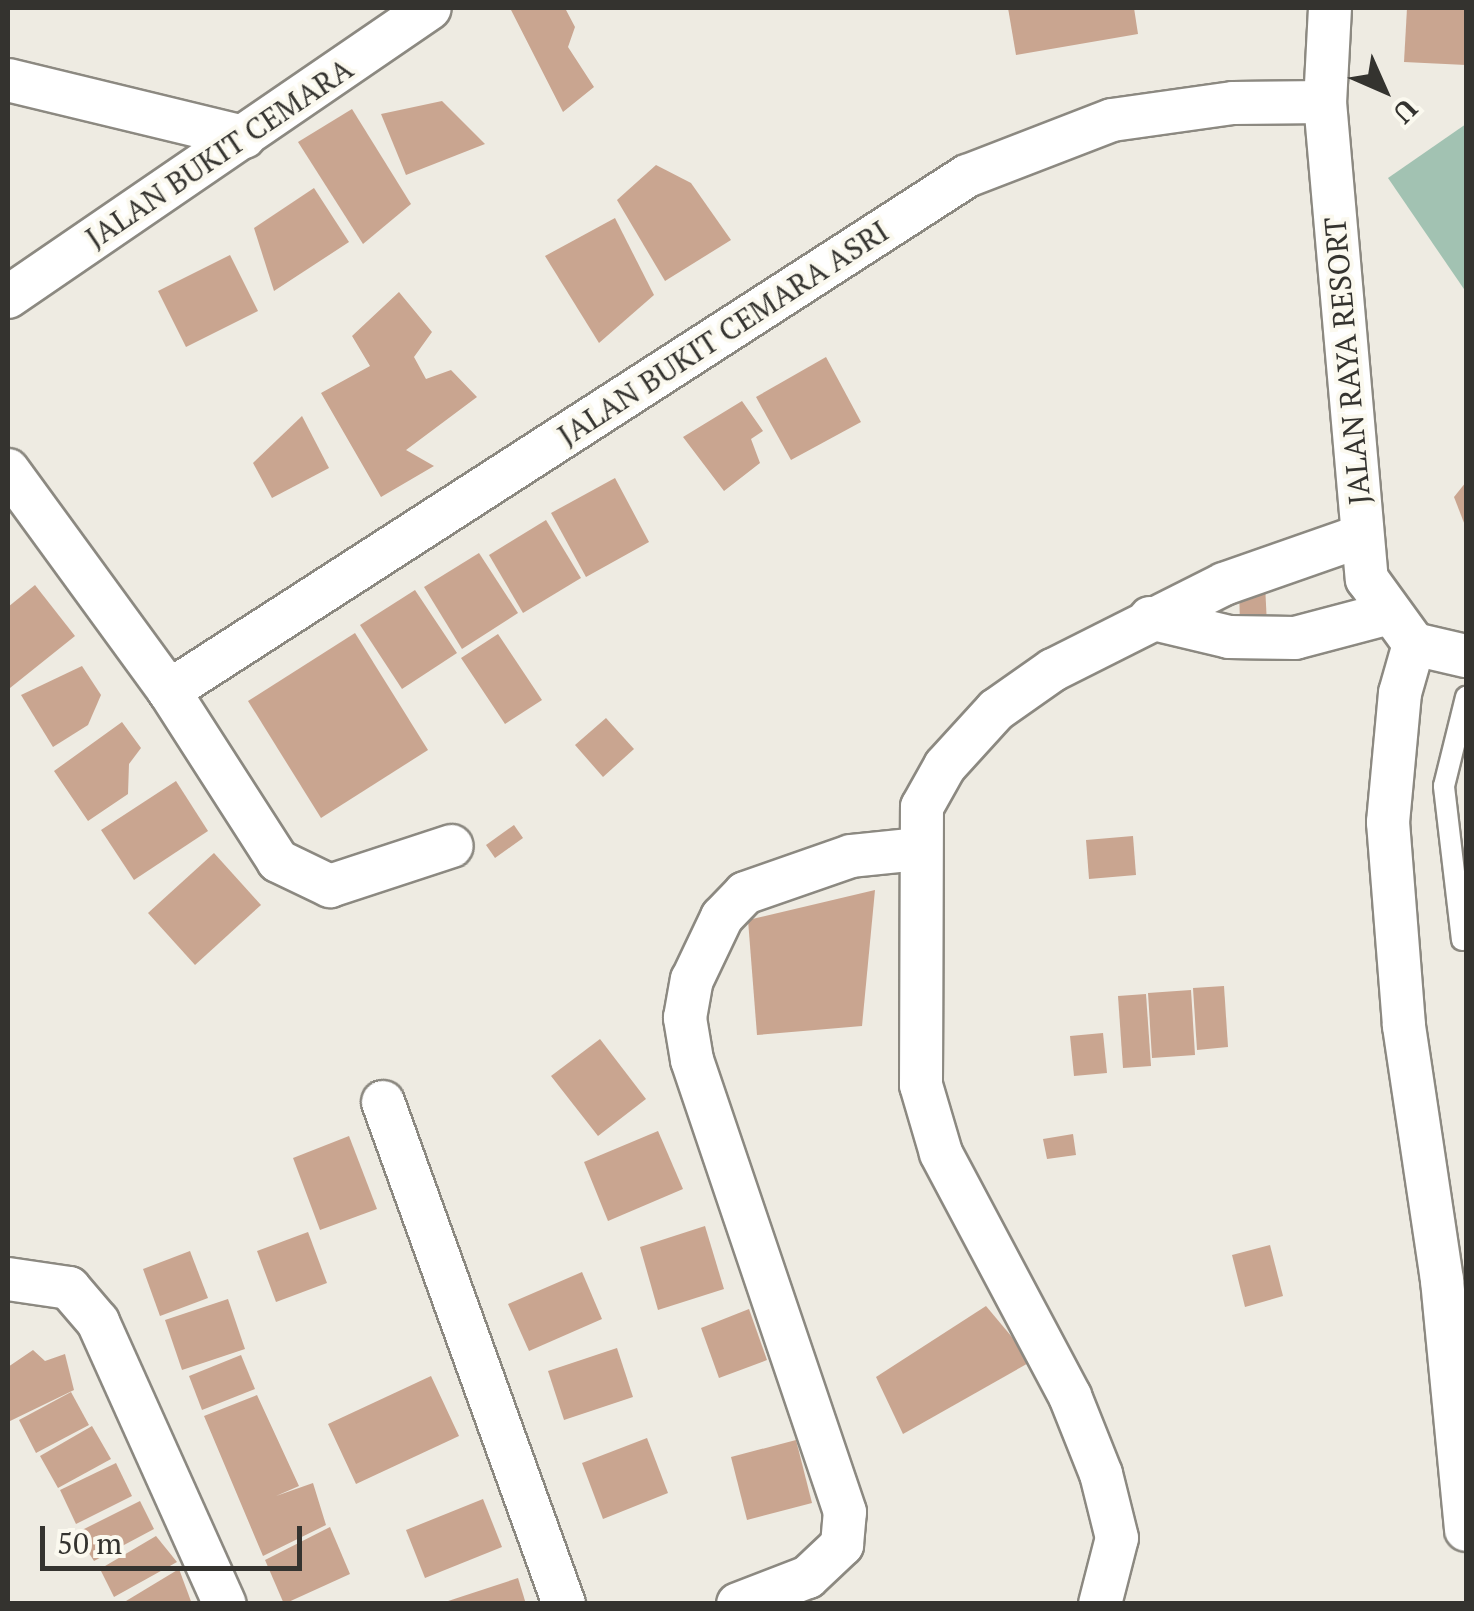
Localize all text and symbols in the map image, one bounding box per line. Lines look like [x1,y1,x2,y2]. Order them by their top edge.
north arrow [1334,40,1434,140]
street label: JALAN BUKIT CEMARA [79,50,359,256]
text: U [1385,91,1426,132]
street label: JALAN BUKIT CEMARA ASRI [551,212,895,454]
street label: JALAN RAYA RESORT [1316,215,1378,507]
scale bar [45,1506,308,1568]
text: 50 m [57,1523,122,1563]

